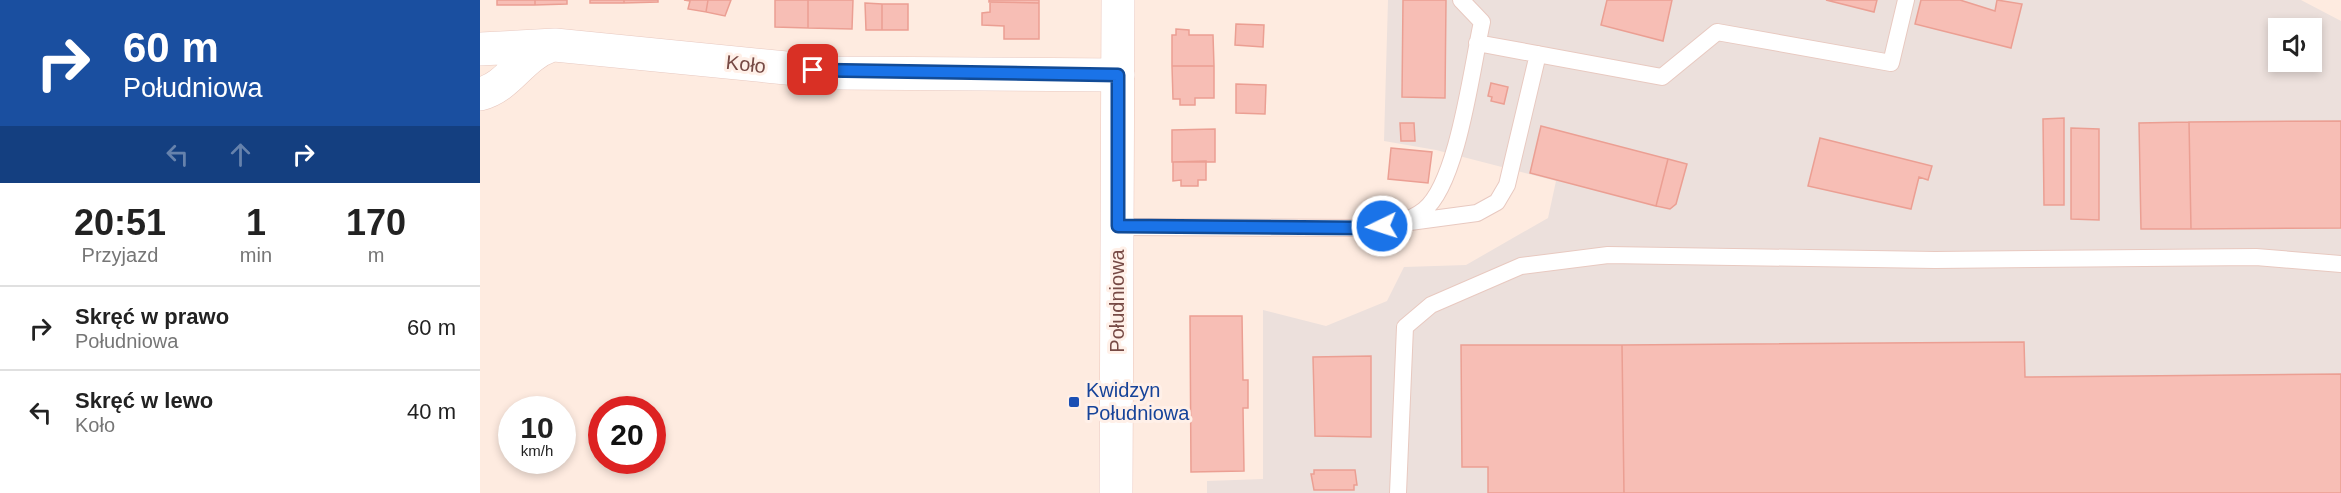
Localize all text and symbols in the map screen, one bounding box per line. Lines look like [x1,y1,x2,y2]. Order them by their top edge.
map controls [2268,18,2322,72]
button: sound [2268,18,2322,72]
icon: right [24,24,102,102]
text: 60 m [123,24,219,71]
pin [787,44,838,95]
street label: Koło [725,51,767,77]
icon: arrive [796,53,829,86]
text: Południowa [123,73,263,103]
icon: left [161,138,194,171]
icon: ahead [224,138,257,171]
icon: right [287,138,320,171]
position arrow [1350,194,1414,258]
text: 20:51 [74,202,166,243]
text: 1 [246,202,266,243]
text: 170 [346,202,406,243]
text: Przyjazd [82,244,158,266]
text: min [240,244,272,266]
text: m [368,244,384,266]
street label: Południowa [1106,248,1128,353]
text: Skręć w prawo [75,304,229,329]
icon: right [24,312,57,345]
text: 60 m [407,315,456,340]
text: Południowa [75,330,178,352]
place label: Kwidzyn Południowa [1086,379,1190,424]
text: Skręć w lewo [75,388,213,413]
marker: Kwidzyn Południowa [1067,395,1081,409]
icon: left [24,396,57,429]
speed limit sign: 20 [588,396,666,474]
text: 40 m [407,399,456,424]
text: 10 [520,411,554,444]
text: Koło [75,414,115,436]
text: km/h [521,442,553,459]

